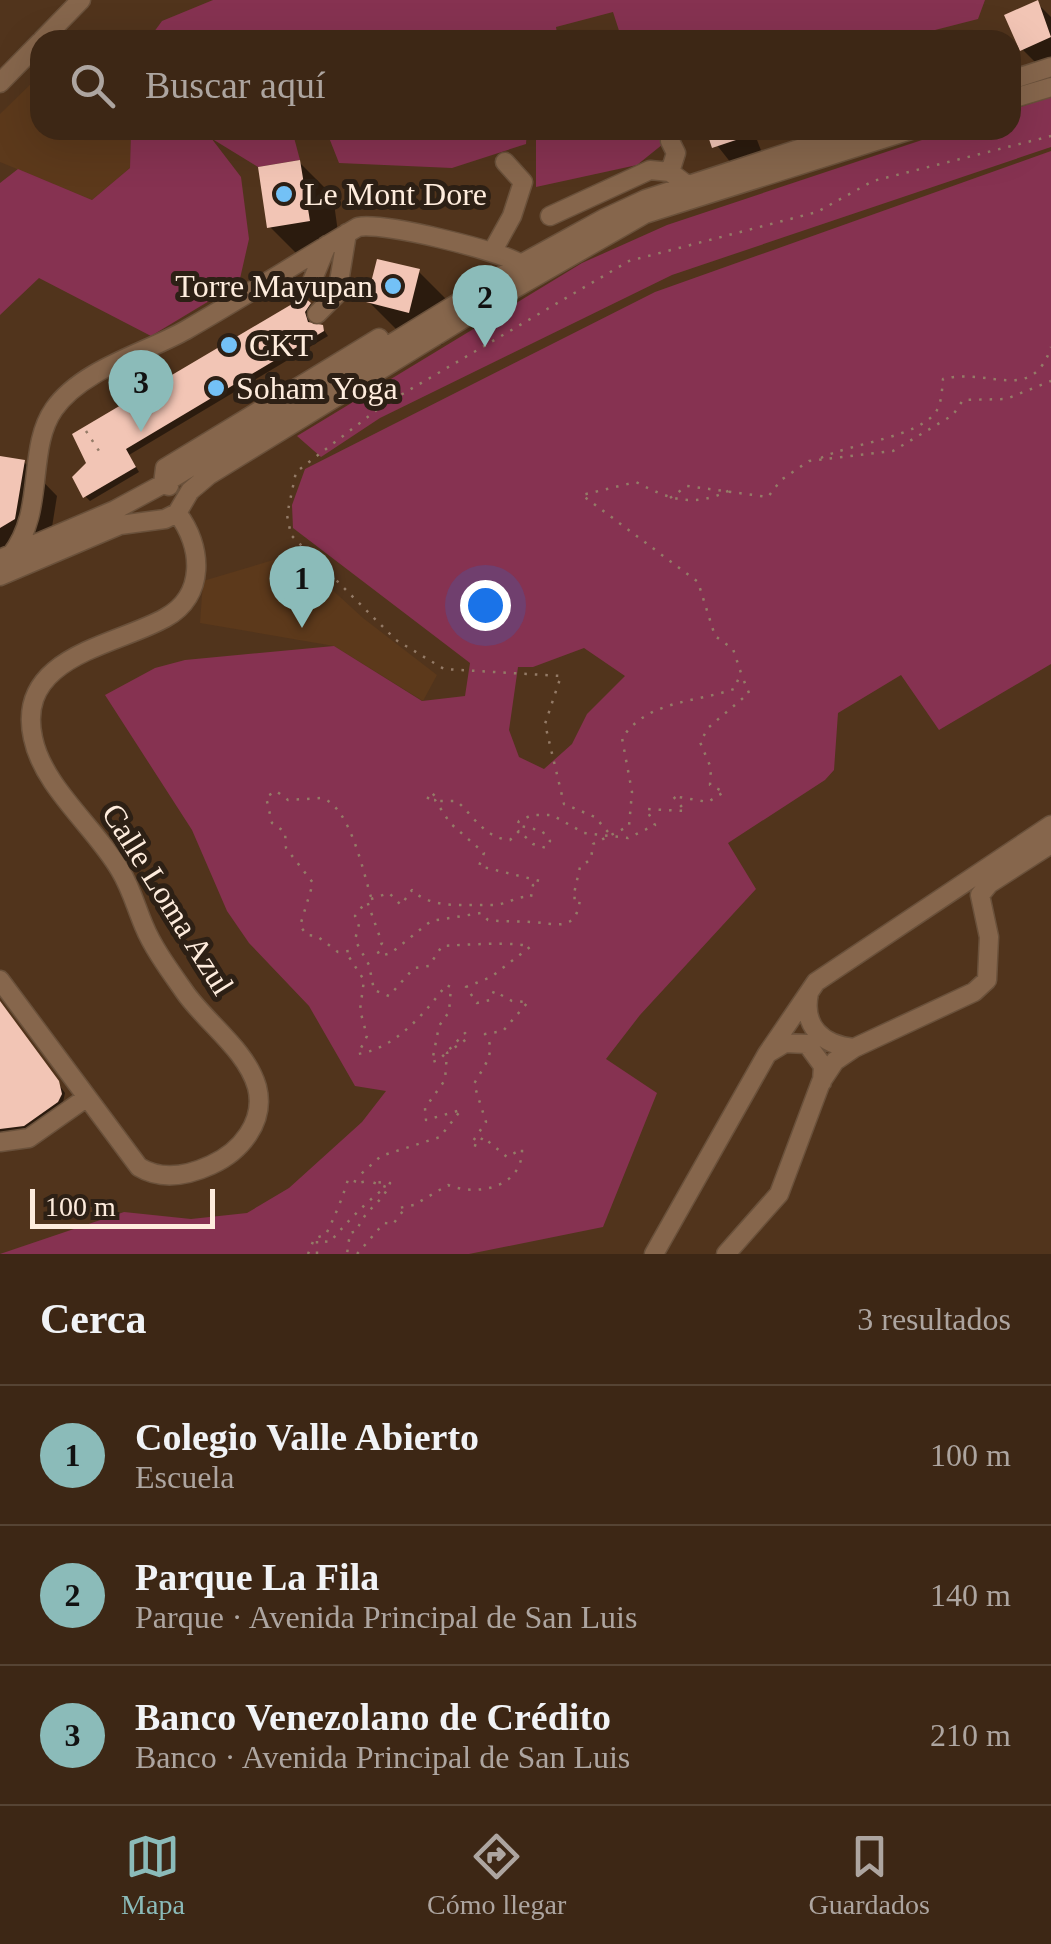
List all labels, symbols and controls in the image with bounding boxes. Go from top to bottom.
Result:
search box [30,30,1021,140]
icon: search [65,58,120,113]
text: Buscar aquí [145,64,325,106]
place label: Le Mont Dore [304,176,487,212]
marker: Le Mont Dore [273,183,295,205]
pin: 2 [452,264,518,347]
place label: Torre Mayupan [175,268,373,304]
marker: Torre Mayupan [382,275,404,297]
place label: CKT [249,327,313,363]
marker: CKT [218,334,240,356]
pin: 3 [108,350,174,432]
place label: Soham Yoga [236,370,398,406]
marker: Soham Yoga [205,377,227,399]
pin: 1 [270,546,334,628]
your location [460,580,511,631]
street label: Calle Loma Azul [95,797,241,1001]
scale bar [30,1184,215,1228]
text: 100 m [45,1191,116,1222]
text: Cerca [40,1296,147,1342]
text: 3 resultados [857,1301,1011,1337]
text: Colegio Valle Abierto [135,1416,479,1458]
text: 1 [65,1437,81,1473]
text: 100 m [930,1437,1011,1473]
text: Escuela [135,1459,235,1495]
text: Parque La Fila [135,1556,379,1598]
text: 2 [65,1577,81,1613]
text: 140 m [930,1577,1011,1613]
text: Parque · Avenida Principal de San Luis [135,1599,637,1635]
text: Banco Venezolano de Crédito [135,1696,611,1738]
text: 3 [65,1717,81,1753]
text: 210 m [930,1717,1011,1753]
text: Banco · Avenida Principal de San Luis [135,1739,630,1775]
tab: Mapa [121,1829,185,1921]
tab: Cómo llegar [427,1829,566,1921]
tab: Guardados [809,1829,930,1921]

